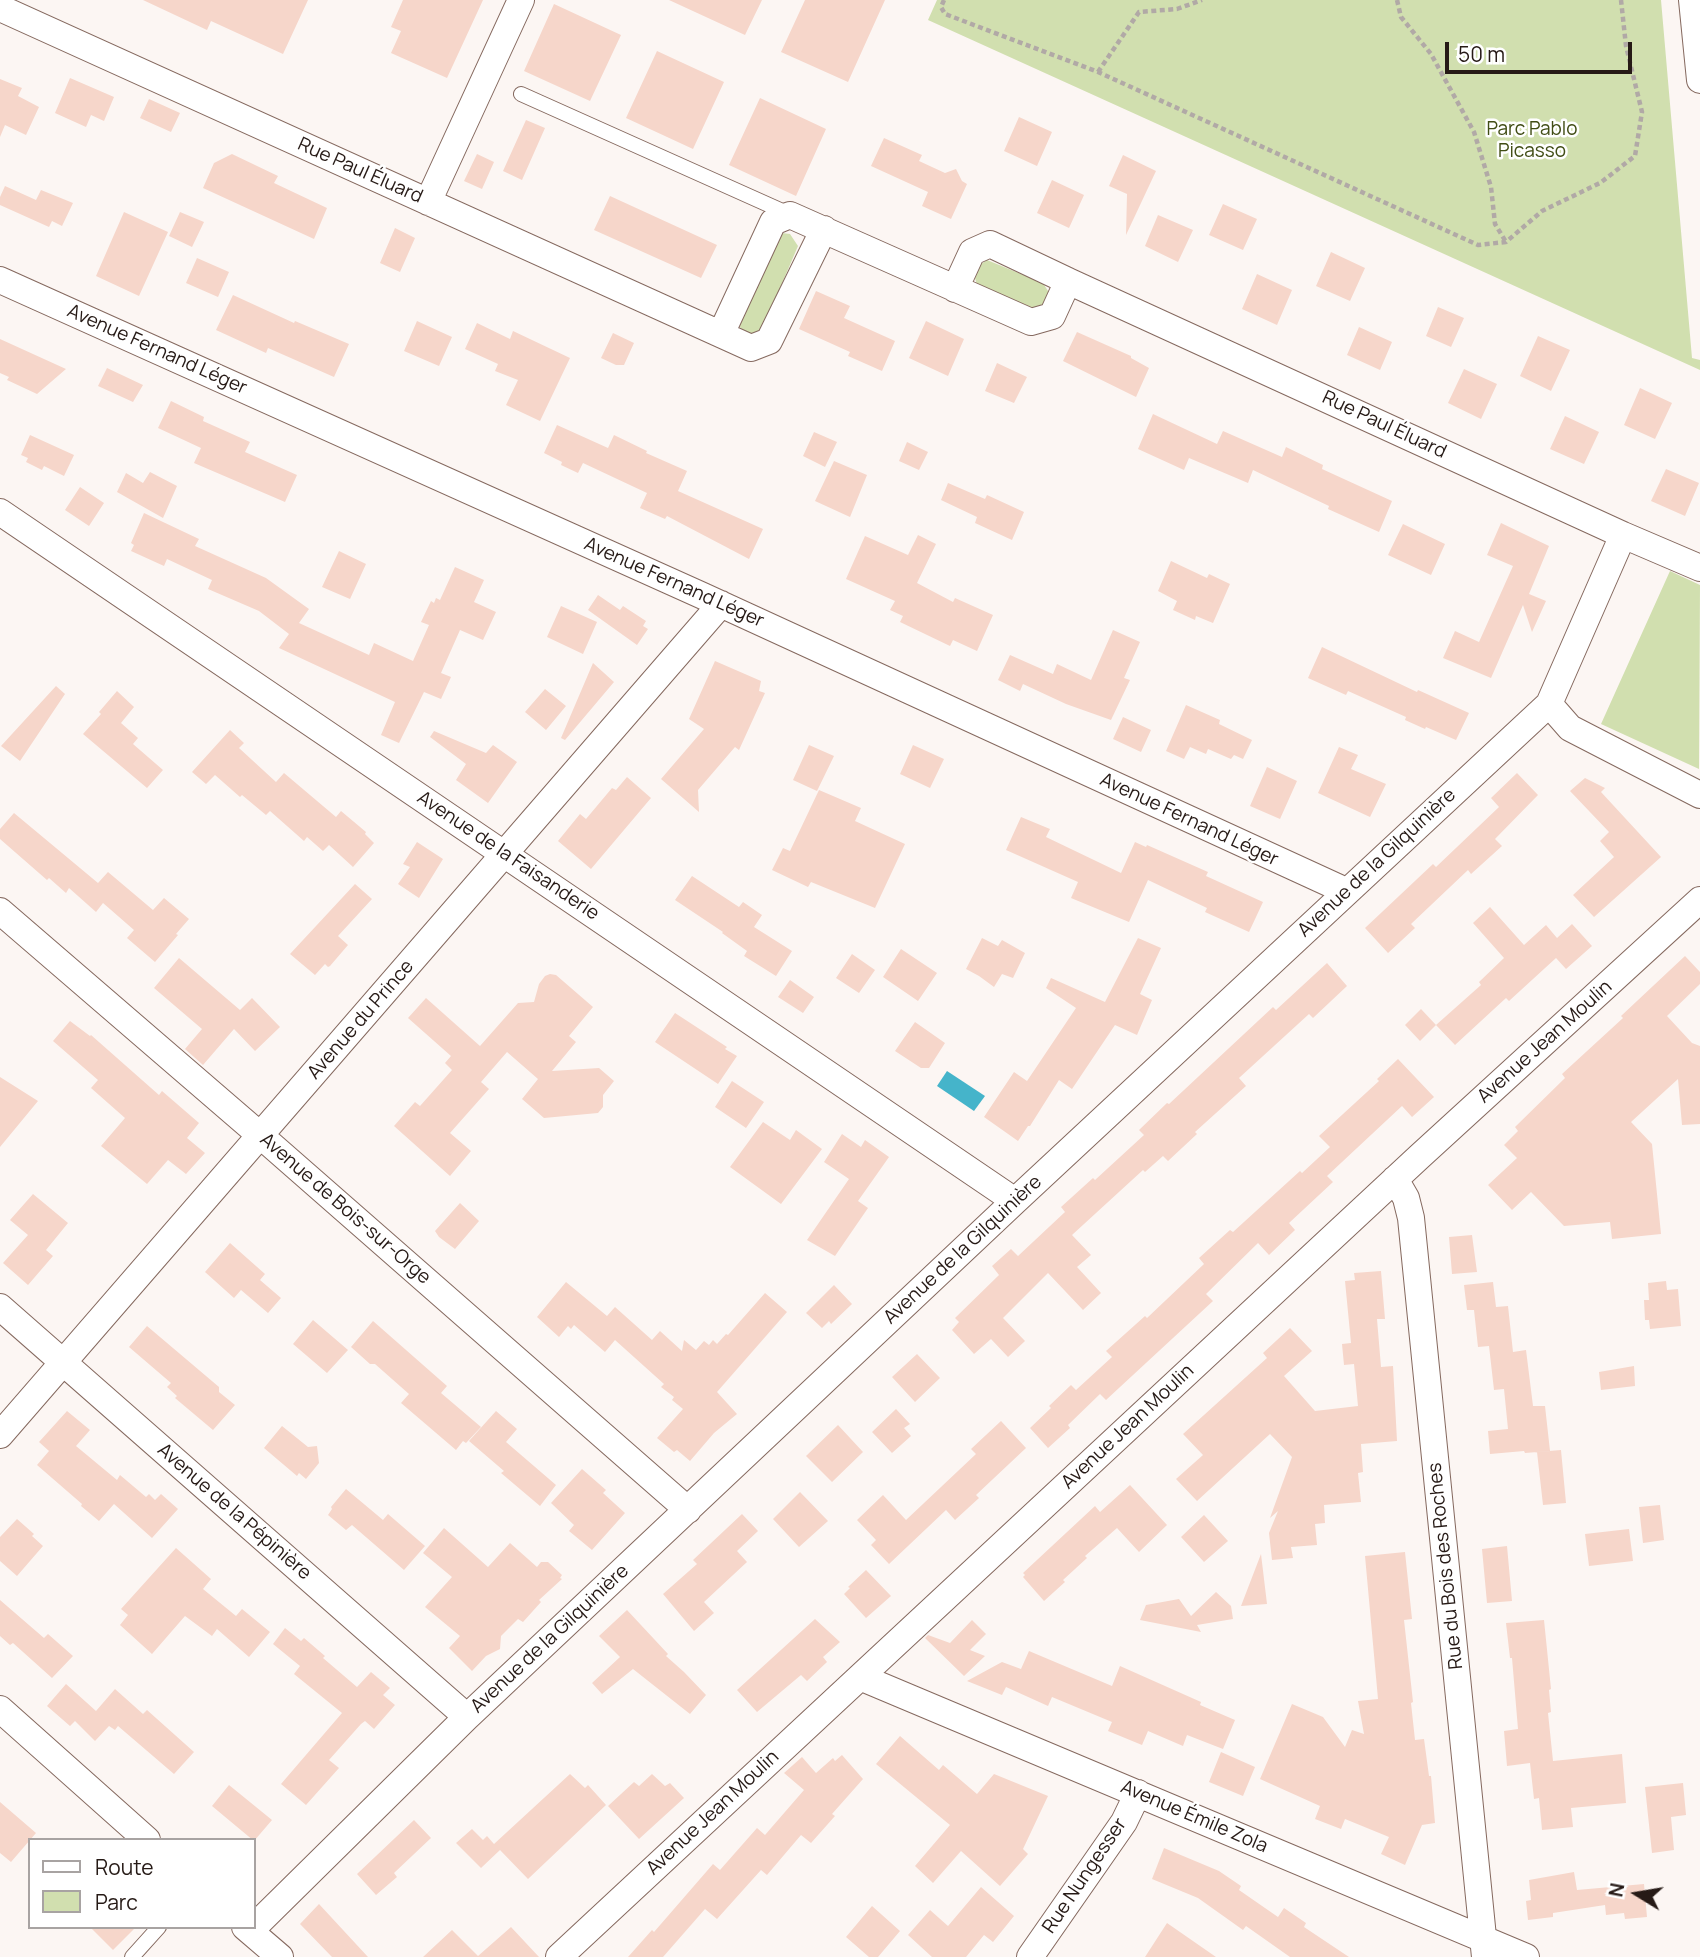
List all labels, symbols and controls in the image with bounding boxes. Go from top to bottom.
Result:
scale bar [1448,28,1635,72]
text: 50 m [1458,40,1505,68]
park label: Parc Pablo Picasso [1486,119,1578,163]
street label: Rue Paul Éluard [294,133,426,209]
street label: Avenue Fernand Léger [64,300,250,400]
street label: Rue Paul Éluard [1318,386,1450,464]
street label: Avenue Fernand Léger [581,533,767,633]
street label: Avenue Fernand Léger [1096,769,1282,871]
street label: Avenue de la Gilquinière [1293,784,1461,942]
street label: Avenue de la Faisanderie [413,787,603,925]
street label: Avenue du Prince [303,956,419,1084]
street label: Avenue Jean Moulin [1473,976,1617,1108]
street label: Avenue de Bois-sur-Orge [255,1129,435,1289]
street label: Avenue de la Gilquinière [879,1171,1047,1329]
street label: Avenue Jean Moulin [1057,1360,1199,1494]
street label: Avenue de la Pépinière [152,1439,316,1585]
street label: Rue du Bois des Roches [1424,1461,1468,1671]
street label: Avenue de la Gilquinière [466,1560,634,1718]
street label: Avenue Jean Moulin [642,1746,784,1880]
street label: Avenue Émile Zola [1117,1776,1271,1858]
street label: Rue Nungesser [1038,1814,1132,1938]
legend [28,1838,256,1929]
text: Route [95,1853,153,1881]
north arrow [1602,1859,1672,1929]
text: N [1602,1881,1630,1899]
text: Parc [95,1888,138,1916]

